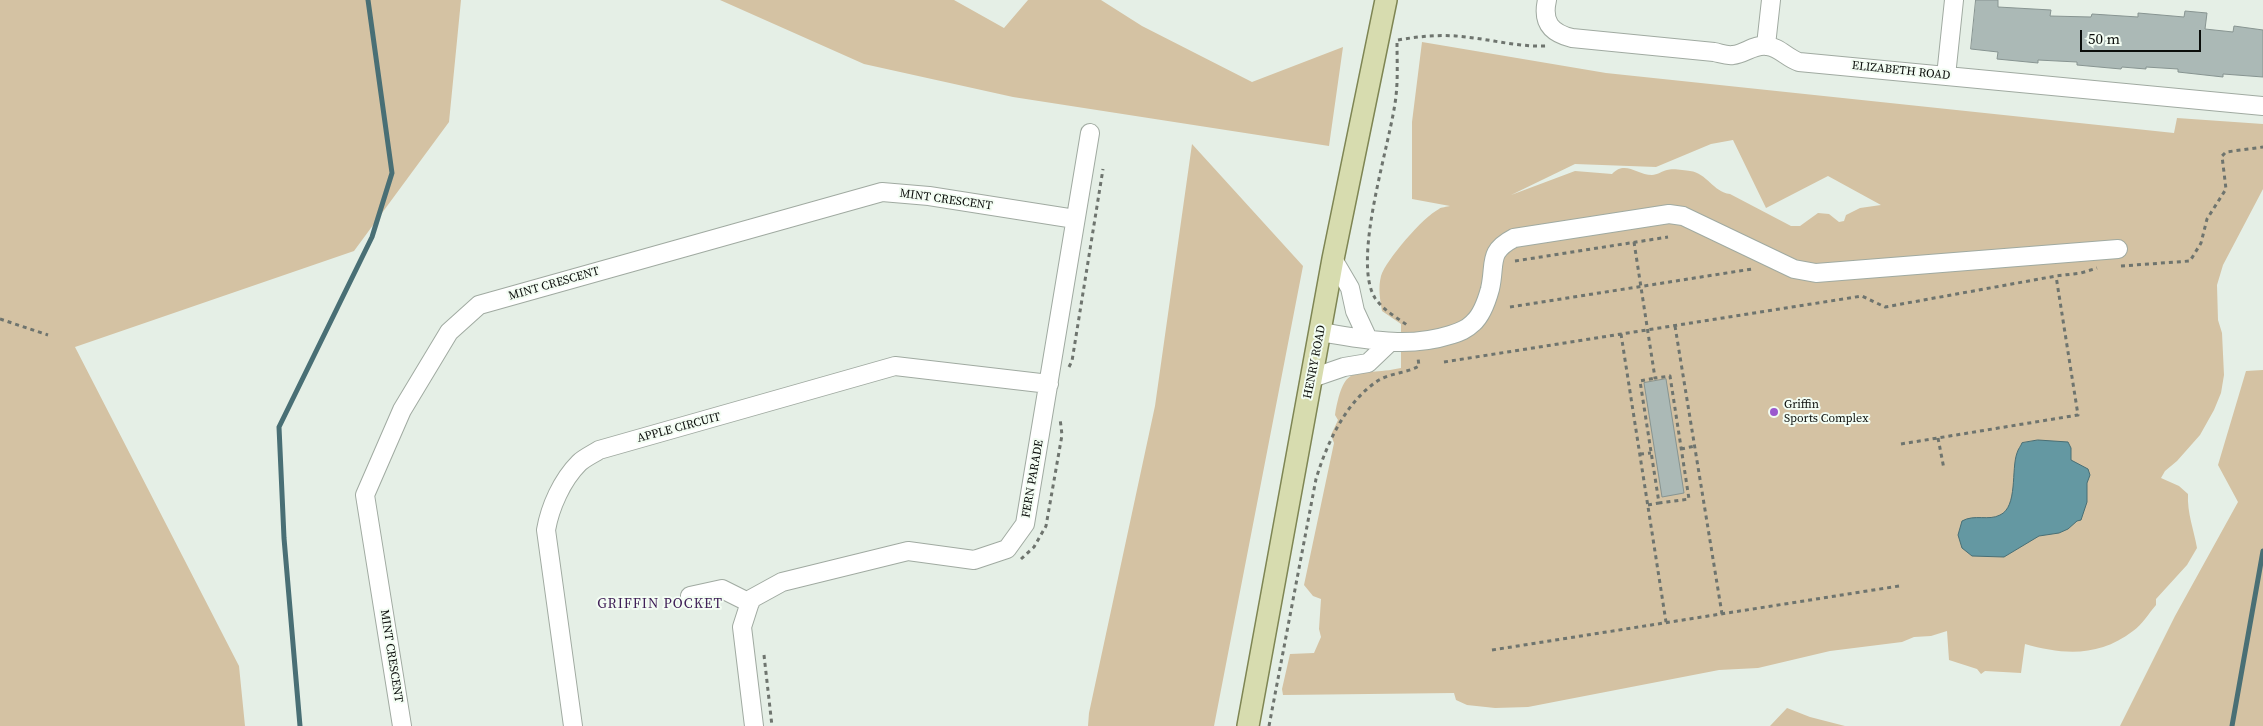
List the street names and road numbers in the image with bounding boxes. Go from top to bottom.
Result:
street label: ELIZABETH ROAD [1851,59,1951,83]
street label: MINT CRESCENT [899,186,993,214]
street label: MINT CRESCENT [507,264,601,304]
street label: HENRY ROAD [1301,324,1329,400]
street label: APPLE CIRCUIT [636,410,722,446]
street label: FERN PARADE [1019,439,1047,519]
street label: MINT CRESCENT [377,609,405,703]

